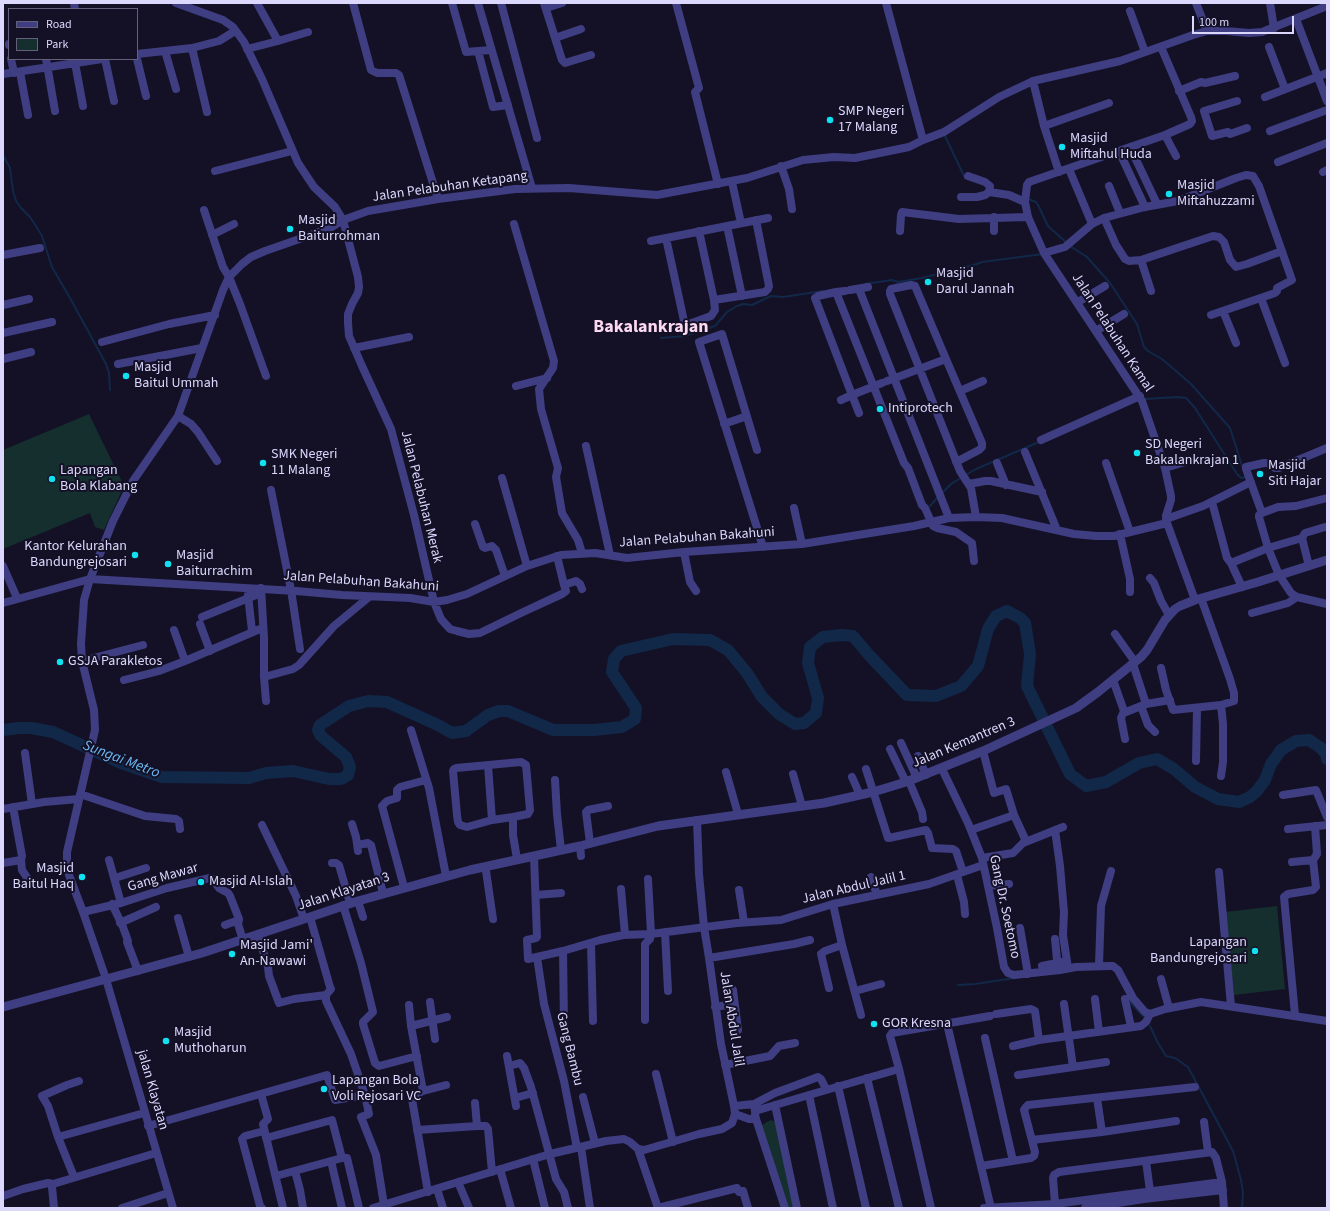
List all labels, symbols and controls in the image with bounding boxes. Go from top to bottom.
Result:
legend [8,8,138,60]
scale bar [1194,8,1296,34]
text: 100 m [1199,14,1229,31]
text: Road [46,16,72,33]
text: Park [46,36,68,53]
place label: SMP Negeri 17 Malang [838,104,904,136]
marker: SMP Negeri 17 Malang [825,115,835,125]
place label: Masjid Miftahul Huda [1070,131,1152,164]
marker: Masjid Miftahul Huda [1057,142,1067,152]
street label: Jalan Pelabuhan Ketapang [372,168,528,206]
place label: Masjid Miftahuzzami [1177,178,1255,210]
marker: Masjid Miftahuzzami [1164,189,1174,199]
place label: Masjid Baiturrohman [298,213,380,246]
marker: Masjid Baiturrohman [285,224,295,234]
place label: Masjid Darul Jannah [936,266,1014,298]
street label: Jalan Pelabuhan Kamal [1067,271,1157,395]
marker: Masjid Darul Jannah [923,277,933,287]
district label: Bakalankrajan [593,317,709,339]
place label: Masjid Baitul Ummah [134,360,218,392]
marker: Masjid Baitul Ummah [121,371,131,381]
place label: Intiprotech [888,401,953,417]
marker: Intiprotech [875,404,885,414]
street label: Jalan Pelabuhan Merak [396,429,446,565]
place label: SD Negeri Bakalankrajan 1 [1145,437,1239,470]
place label: SMK Negeri 11 Malang [271,447,338,480]
marker: SD Negeri Bakalankrajan 1 [1132,448,1142,458]
marker: SMK Negeri 11 Malang [258,458,268,468]
place label: Masjid Siti Hajar [1268,458,1321,490]
place label: Lapangan Bola Klabang [60,463,137,496]
marker: Masjid Siti Hajar [1255,469,1265,479]
marker: Lapangan Bola Klabang [47,474,57,484]
street label: Jalan Pelabuhan Bakahuni [619,524,775,552]
place label: Kantor Kelurahan Bandungrejosari [24,539,127,572]
place label: Masjid Baiturrachim [176,548,253,580]
marker: Kantor Kelurahan Bandungrejosari [130,550,140,560]
marker: Masjid Baiturrachim [163,559,173,569]
street label: Jalan Pelabuhan Bakahuni [283,568,439,596]
place label: GSJA Parakletos [68,654,162,670]
marker: GSJA Parakletos [55,657,65,667]
street label: Jalan Kemantren 3 [910,714,1018,772]
water label: Sungai Metro [80,737,162,783]
street label: Gang Dr. Soetomo [985,854,1023,960]
street label: Gang Mawar [126,860,200,896]
place label: Masjid Baitul Haq [13,861,74,894]
street label: Jalan Abdul Jalil 1 [800,868,908,908]
street label: Jalan Klayatan 3 [296,869,392,915]
marker: Masjid Baitul Haq [77,872,87,882]
place label: Masjid Al-Islah [209,874,293,890]
marker: Masjid Al-Islah [196,877,206,887]
place label: Lapangan Bandungrejosari [1150,935,1247,968]
place label: Masjid Jami' An-Nawawi [240,938,313,970]
marker: Lapangan Bandungrejosari [1250,946,1260,956]
marker: Masjid Jami' An-Nawawi [227,949,237,959]
street label: Jalan Abdul Jalil [715,970,747,1068]
street label: Gang Bambu [552,1010,586,1088]
place label: GOR Kresna [882,1016,951,1032]
marker: GOR Kresna [869,1019,879,1029]
place label: Masjid Muthoharun [174,1025,247,1058]
marker: Masjid Muthoharun [161,1036,171,1046]
street label: jalan Klayatan [133,1048,171,1132]
place label: Lapangan Bola Voli Rejosari VC [332,1073,421,1106]
marker: Lapangan Bola Voli Rejosari VC [319,1084,329,1094]

